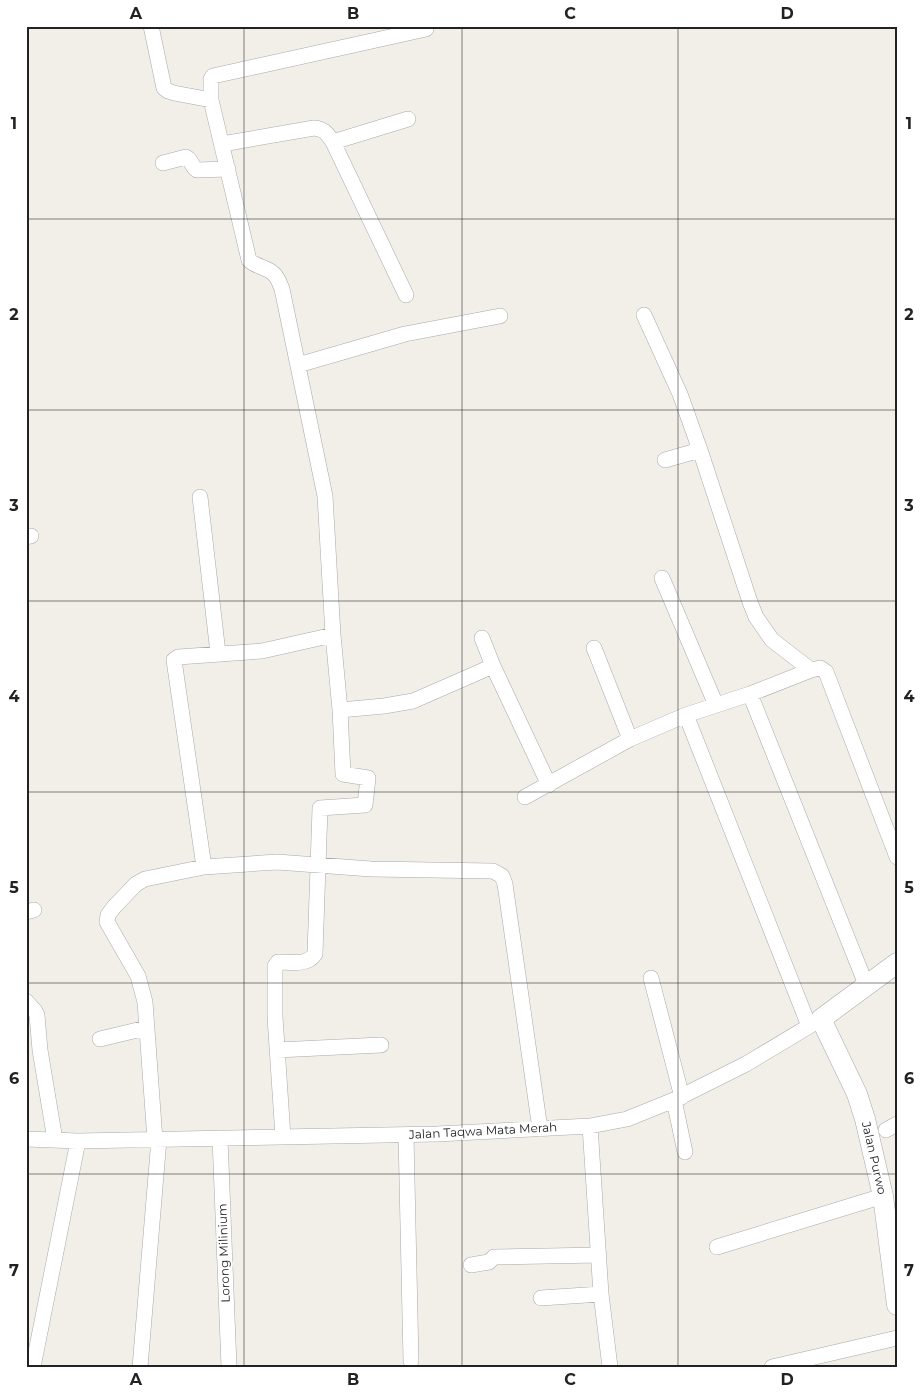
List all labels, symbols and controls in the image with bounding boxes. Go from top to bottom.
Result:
text: A [129,4,143,23]
text: B [347,4,359,23]
text: C [564,4,576,23]
text: D [780,4,794,23]
text: 1 [11,114,17,133]
text: 1 [906,114,912,133]
text: 2 [9,305,19,324]
text: 2 [904,305,914,324]
text: 3 [8,496,19,515]
text: 3 [903,496,914,515]
text: 4 [8,687,20,706]
text: 4 [903,687,915,706]
text: 5 [9,878,19,897]
text: 5 [904,878,914,897]
text: 6 [9,1069,19,1088]
text: 6 [904,1069,914,1088]
street label: Jalan Taqwa Mata Merah [407,1119,558,1142]
street label: Jalan Purwo [859,1119,890,1196]
street label: Lorong Milinium [214,1203,233,1303]
text: 7 [9,1261,19,1280]
text: 7 [904,1261,914,1280]
text: A [129,1370,143,1389]
text: B [347,1370,359,1389]
text: C [564,1370,576,1389]
text: D [780,1370,794,1389]

